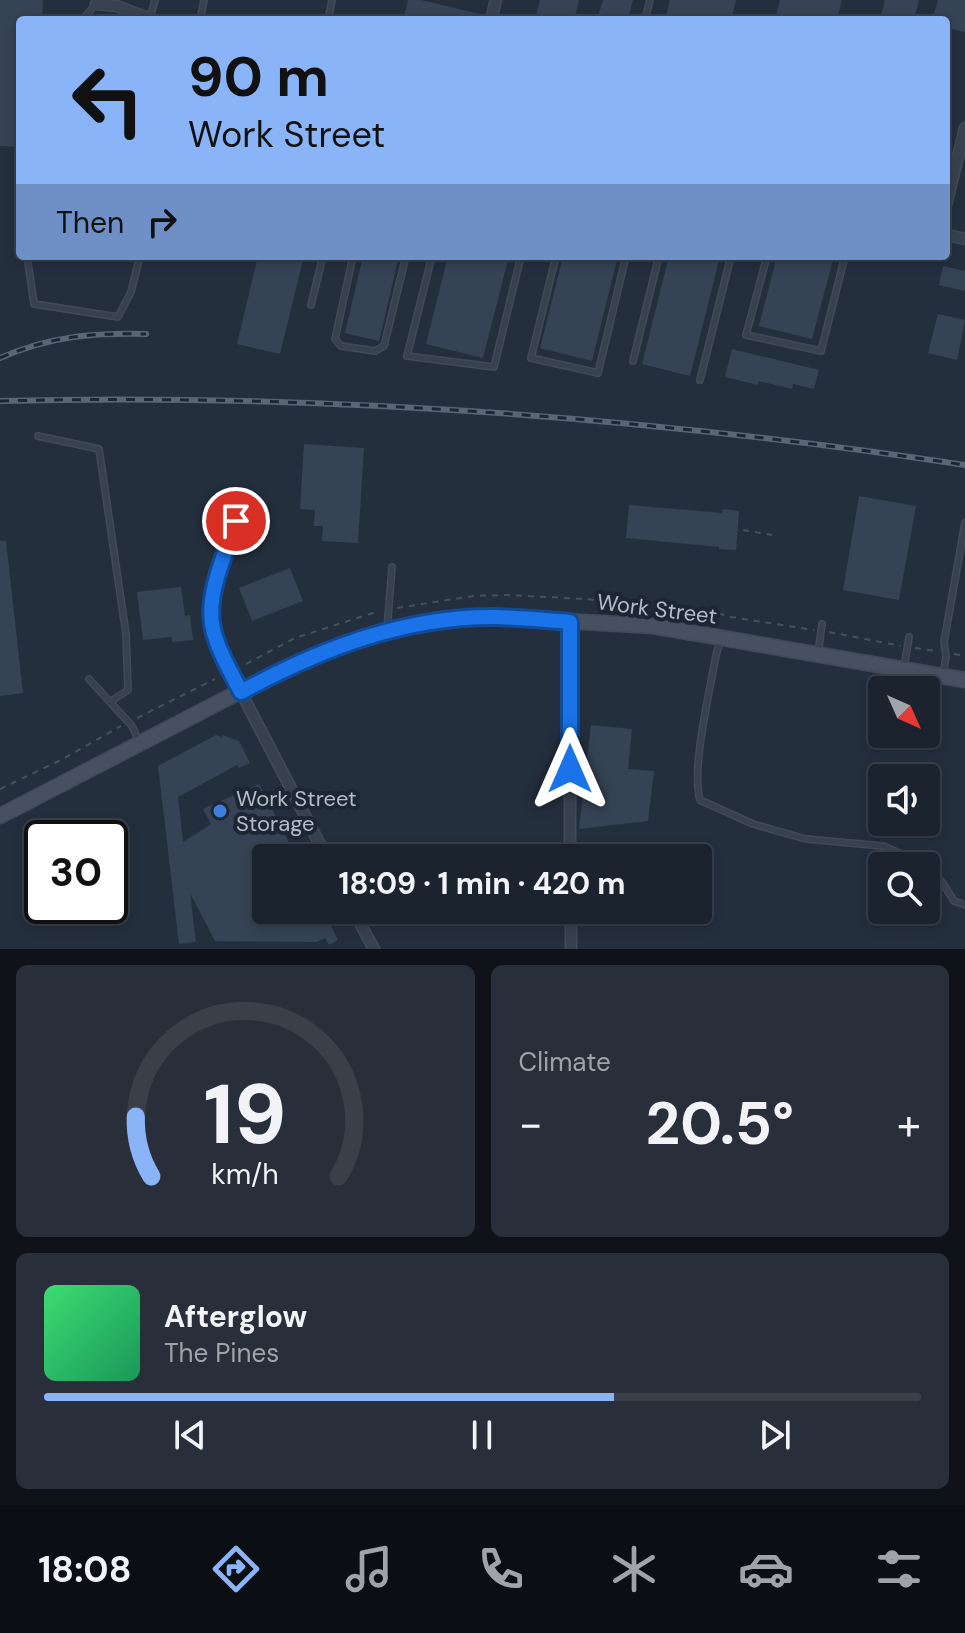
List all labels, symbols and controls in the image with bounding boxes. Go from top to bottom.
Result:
text: 90 m [188,40,329,113]
icon: left [56,48,160,152]
text: Work Street [188,111,385,158]
icon: right [140,200,184,244]
text: Then [56,203,124,242]
pin [202,487,270,555]
icon: arrive [214,499,258,543]
street label: Work Street [595,587,719,631]
north arrow [868,676,940,748]
map controls [868,676,940,924]
position arrow [528,727,612,811]
button: sound [868,764,940,836]
place label: Work Street Storage [236,784,357,838]
marker: Work Street Storage [211,802,229,820]
speed limit sign: 30 [24,820,128,924]
button: search [868,852,940,924]
text: 18:09 · 1 min · 420 m [338,864,626,903]
text: Climate [519,1045,611,1079]
text: 19 [204,1060,287,1169]
text: 20.5° [646,1084,794,1163]
text: − [519,1095,543,1153]
text: + [897,1095,921,1153]
text: km/h [211,1156,279,1193]
text: Afterglow [164,1297,307,1336]
text: The Pines [164,1336,279,1370]
icon: previous [168,1413,212,1457]
icon: pause [460,1413,504,1457]
icon: next [753,1413,797,1457]
icon: directions [208,1541,264,1597]
icon: music [341,1541,397,1597]
icon: phone [473,1541,529,1597]
icon: climate [606,1541,662,1597]
icon: car [738,1541,794,1597]
icon: filters [871,1541,927,1597]
text: 18:08 [38,1546,131,1593]

